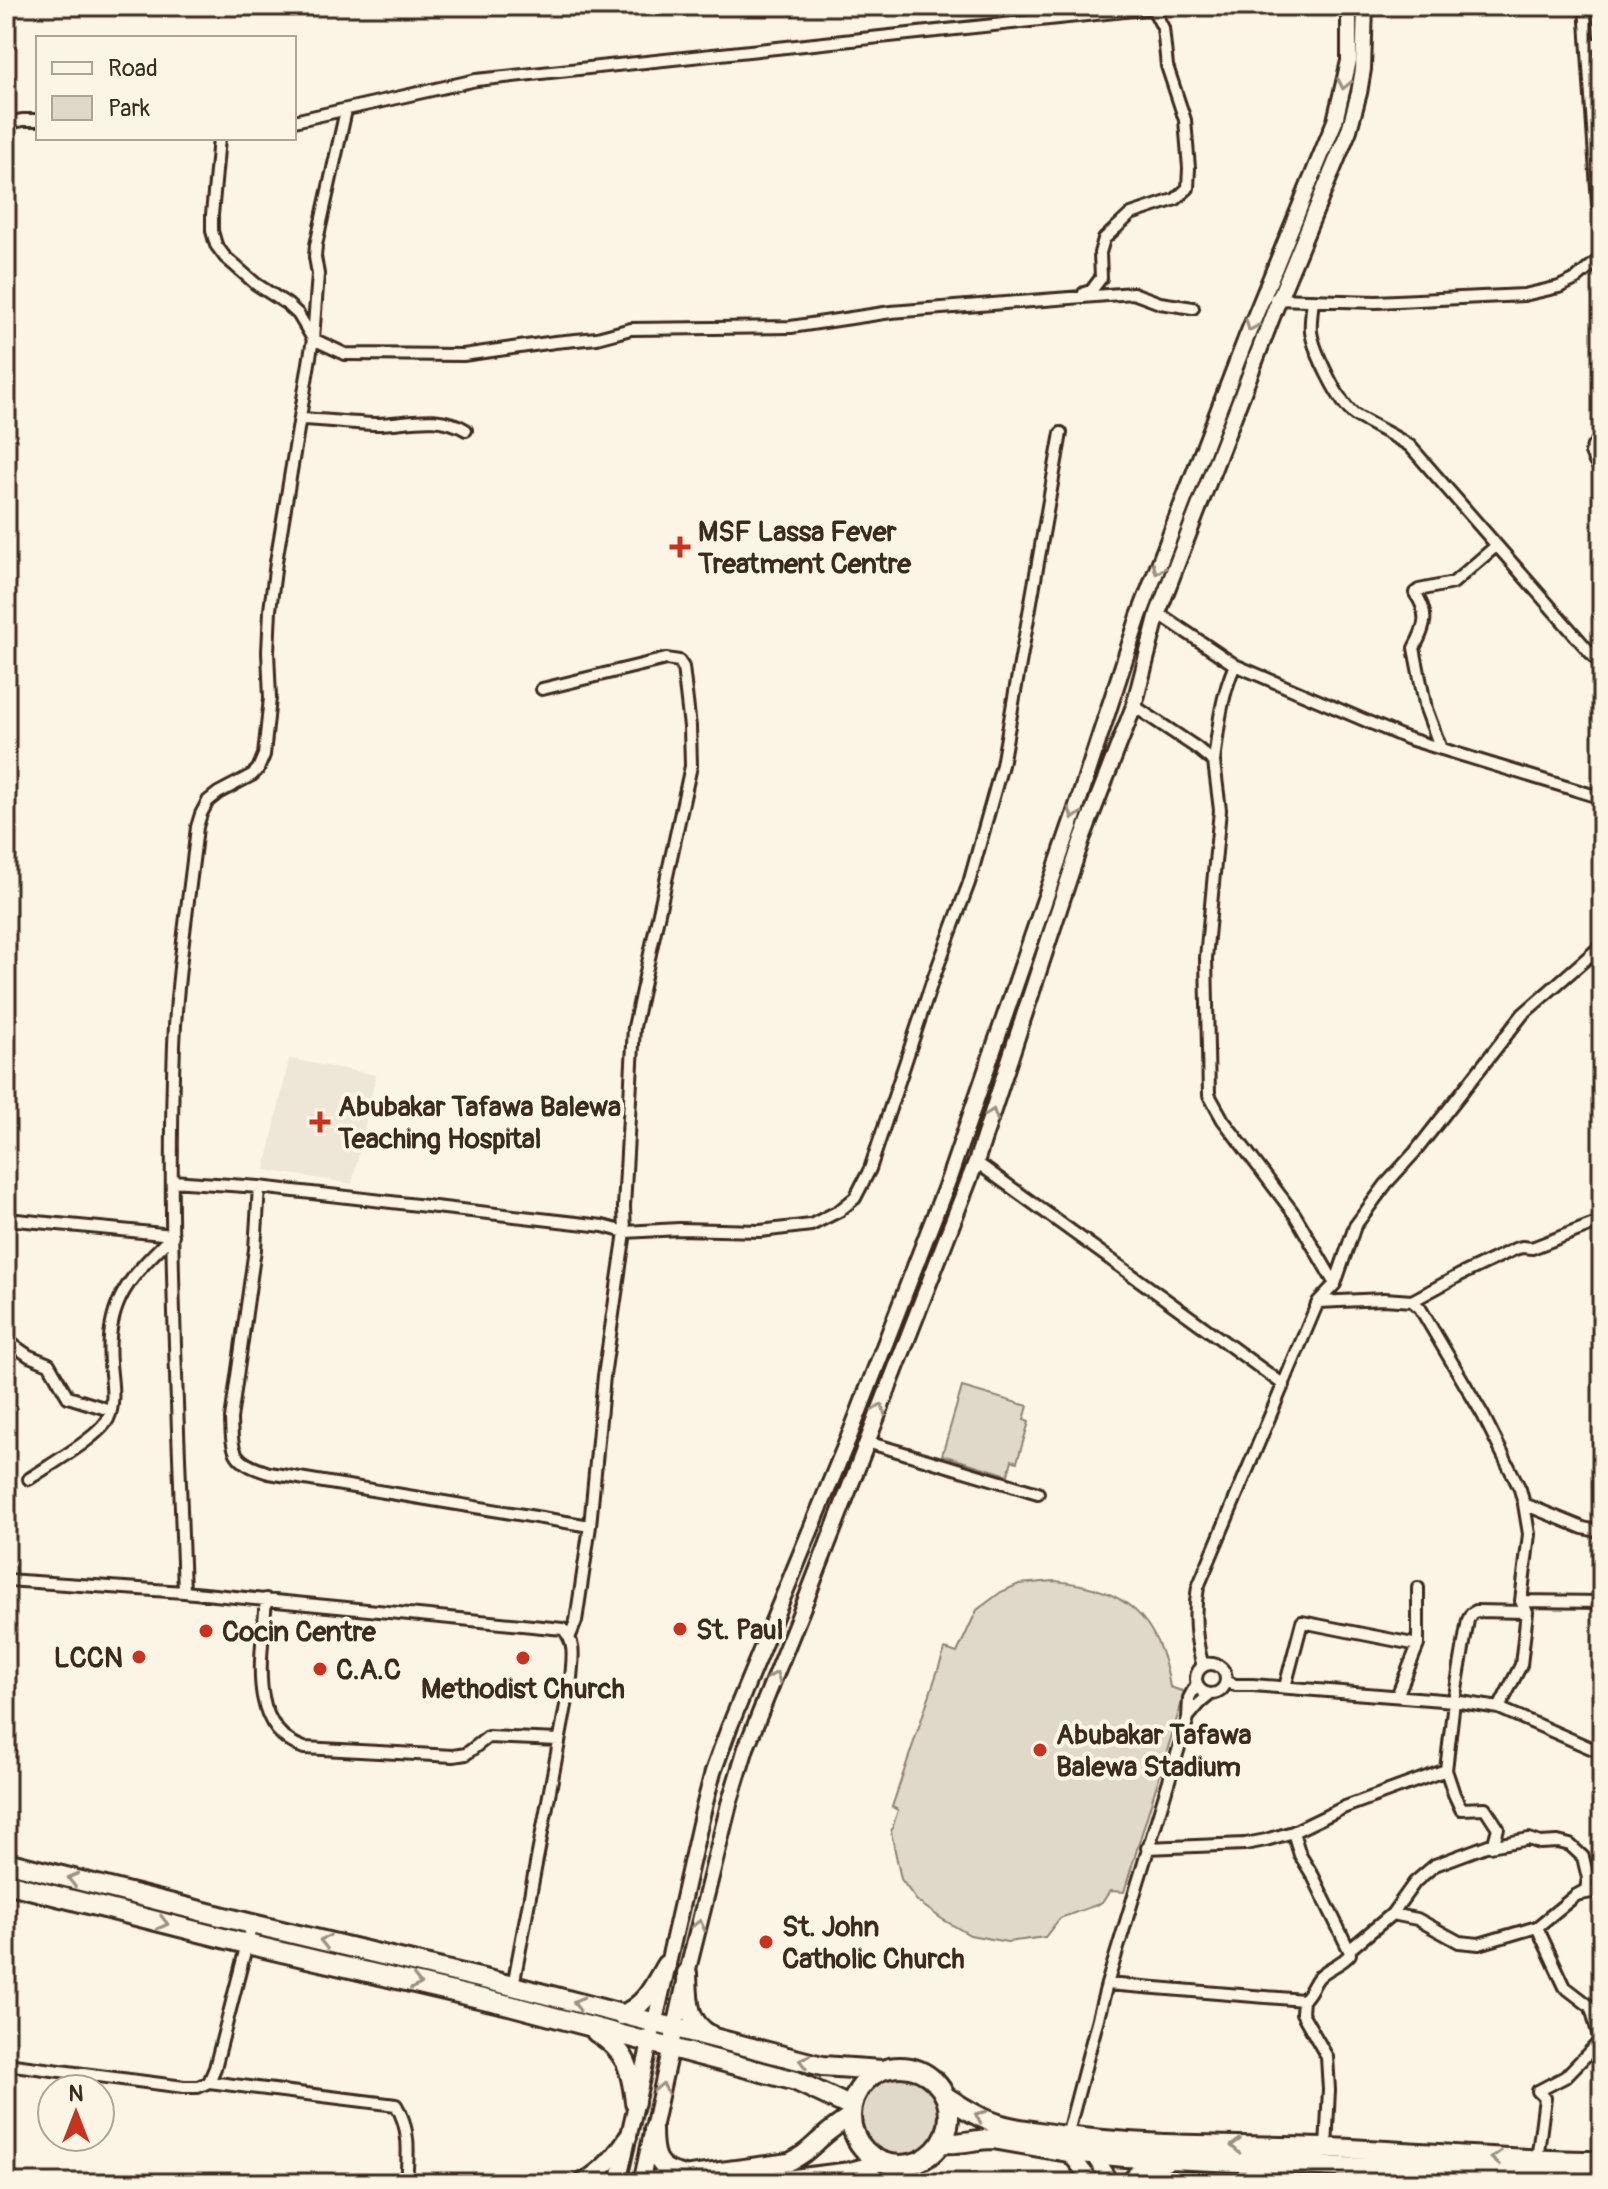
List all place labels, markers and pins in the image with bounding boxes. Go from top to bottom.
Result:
place label: MSF Lassa Fever Treatment Centre [697,515,912,582]
marker: MSF Lassa Fever Treatment Centre [669,536,691,558]
place label: Abubakar Tafawa Balewa Teaching Hospital [337,1090,621,1157]
marker: Abubakar Tafawa Balewa Teaching Hospital [309,1111,331,1133]
place label: St. Paul [696,1613,783,1648]
place label: Cocin Centre [222,1615,377,1650]
marker: St. Paul [671,1620,689,1638]
marker: Cocin Centre [197,1622,215,1640]
place label: LCCN [54,1641,123,1676]
marker: LCCN [130,1648,148,1666]
marker: Methodist Church [514,1649,532,1667]
place label: C.A.C [336,1653,401,1688]
marker: C.A.C [311,1660,329,1678]
place label: Methodist Church [421,1672,625,1707]
place label: Abubakar Tafawa Balewa Stadium [1056,1718,1252,1785]
marker: Abubakar Tafawa Balewa Stadium [1031,1741,1049,1759]
place label: St. John Catholic Church [782,1910,965,1977]
marker: St. John Catholic Church [757,1933,775,1951]

